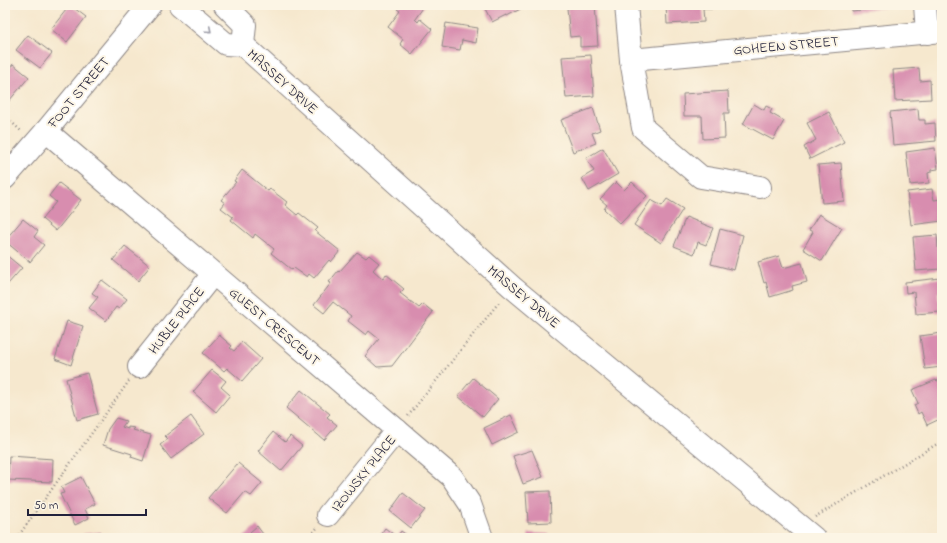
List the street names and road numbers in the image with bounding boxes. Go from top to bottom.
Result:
street label: GOHEEN STREET [733,31,840,62]
street label: MASSEY DRIVE [242,45,322,120]
street label: FOOT STREET [42,53,115,134]
street label: MASSEY DRIVE [482,260,564,334]
street label: HUBLE PLACE [144,283,210,359]
street label: GUEST CRESCENT [224,283,324,372]
street label: IZOWSKY PLACE [327,431,402,517]

